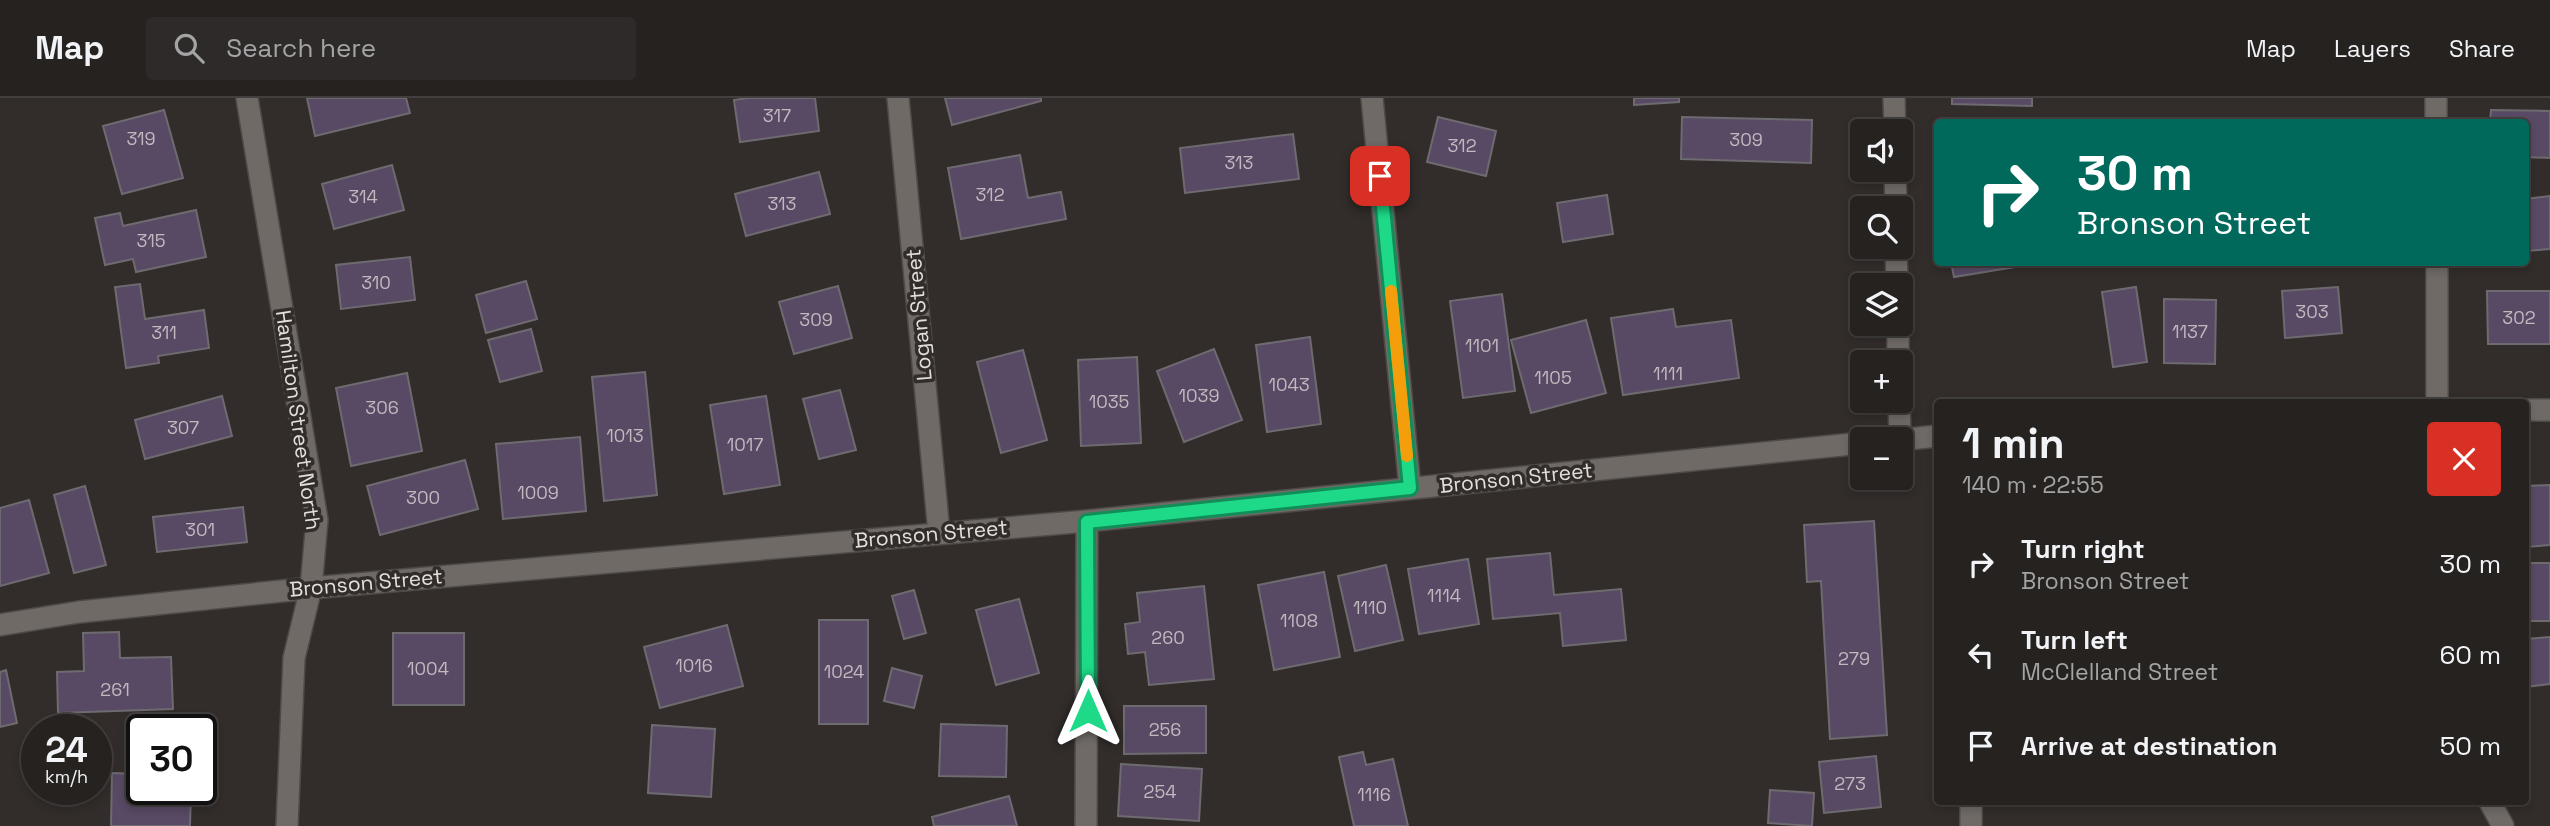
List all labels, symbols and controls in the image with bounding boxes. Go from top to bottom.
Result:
search box [146,17,636,80]
text: Map [35,27,104,69]
icon: search [170,29,208,67]
text: Search here [226,31,376,65]
text: Map [2246,33,2296,64]
text: Layers [2334,33,2411,64]
text: Share [2449,33,2515,64]
house number: 317 [763,104,791,127]
map controls [1850,119,1913,490]
button: sound [1850,119,1913,182]
house number: 319 [126,127,156,150]
house number: 309 [1729,128,1763,151]
house number: 312 [1448,134,1477,157]
text: 30 m [2077,142,2193,204]
pin [1350,146,1410,206]
icon: right [1962,147,2053,238]
house number: 313 [1224,151,1254,174]
icon: arrive [1361,157,1399,195]
house number: 312 [976,183,1005,206]
house number: 314 [348,185,378,208]
house number: 313 [767,192,797,215]
button: search [1850,196,1913,259]
text: Bronson Street [2077,203,2311,243]
house number: 315 [137,229,165,252]
street label: Logan Street [899,248,938,382]
house number: 310 [361,271,391,294]
button: layers [1850,273,1913,336]
house number: 303 [2295,300,2329,323]
house number: 302 [2502,306,2536,329]
street label: Hamilton Street North [270,308,327,532]
house number: 309 [799,308,833,331]
house number: 1137 [2172,320,2208,343]
house number: 311 [151,321,177,344]
house number: 1101 [1465,334,1499,357]
button: + [1850,350,1913,413]
house number: 1111 [1653,362,1683,385]
house number: 1105 [1534,366,1572,389]
house number: 1043 [1268,373,1310,396]
house number: 1039 [1179,384,1219,407]
house number: 1035 [1089,390,1129,413]
house number: 306 [365,396,399,419]
house number: 307 [167,416,199,439]
text: 1 min [1962,417,2065,470]
button: close [2427,422,2501,496]
house number: 1013 [606,424,644,447]
button: − [1850,427,1913,490]
house number: 1017 [727,433,763,456]
street label: Bronson Street [1438,456,1594,499]
text: 140 m · 22:55 [1962,470,2104,500]
house number: 1009 [517,481,559,504]
house number: 300 [406,486,440,509]
street label: Bronson Street [853,513,1009,554]
house number: 301 [185,518,215,541]
text: Turn right [2021,532,2145,566]
icon: right [1962,545,2000,583]
text: 30 m [2440,547,2501,581]
street label: Bronson Street [288,562,444,603]
text: Bronson Street [2021,566,2189,596]
house number: 1114 [1427,584,1461,607]
house number: 1110 [1353,596,1387,619]
house number: 1108 [1280,609,1318,632]
text: Turn left [2021,623,2128,657]
house number: 260 [1151,626,1185,649]
icon: left [1962,636,2000,674]
text: 60 m [2439,638,2501,672]
house number: 279 [1838,647,1870,670]
house number: 1016 [675,654,713,677]
house number: 1004 [407,657,449,680]
text: McClelland Street [2021,657,2218,687]
house number: 1024 [824,660,864,683]
position arrow [1051,674,1125,748]
house number: 261 [100,678,130,701]
speed limit sign: 30 [126,714,217,805]
house number: 256 [1149,718,1181,741]
icon: arrive [1962,727,2000,765]
text: 24 [45,728,88,772]
text: Arrive at destination [2021,729,2278,763]
text: 50 m [2440,729,2501,763]
text: km/h [45,765,88,788]
house number: 273 [1834,772,1866,795]
house number: 254 [1144,780,1176,803]
house number: 1116 [1357,783,1391,806]

